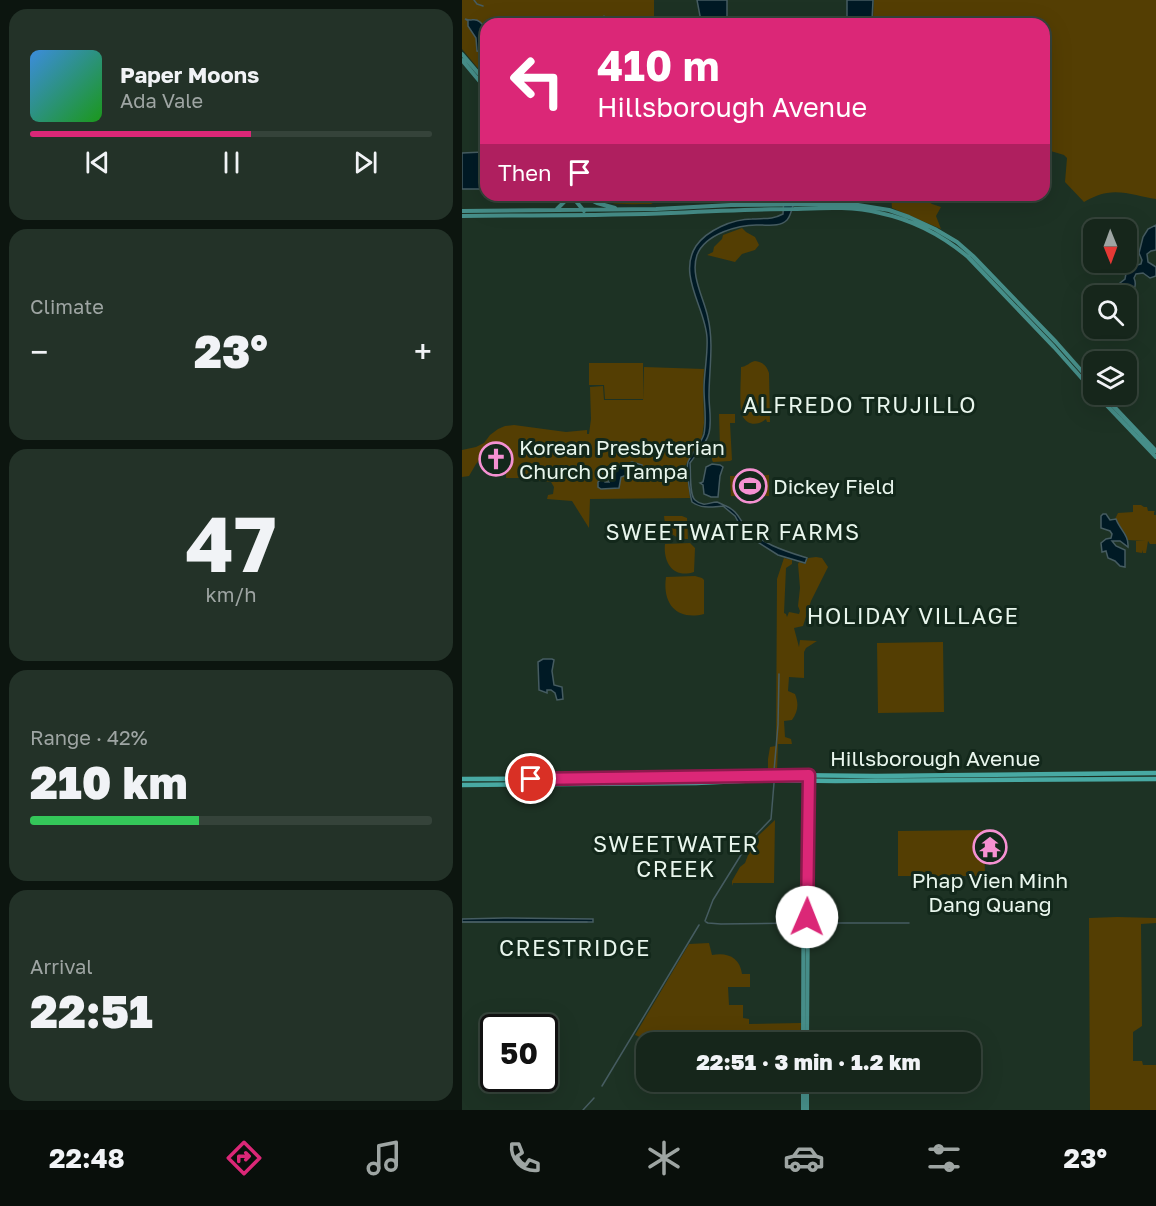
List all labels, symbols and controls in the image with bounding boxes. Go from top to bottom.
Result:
text: 410 m [597,40,719,90]
icon: left [498,42,576,120]
text: Paper Moons [120,61,259,88]
text: Ada Vale [120,88,203,112]
text: Hillsborough Avenue [597,91,867,123]
icon: previous [81,146,114,179]
icon: pause [215,146,248,179]
icon: next [349,146,382,179]
icon: arrive [563,156,596,189]
text: Then [498,159,551,186]
north arrow [1083,219,1137,273]
map controls [1083,219,1137,405]
button: search [1083,285,1137,339]
text: Climate [30,294,104,318]
text: 23° [194,324,268,378]
text: − [30,332,48,371]
text: + [414,332,432,371]
button: layers [1083,351,1137,405]
district label: ALFREDO TRUJILLO [743,391,977,418]
place label: Korean Presbyterian Church of Tampa [519,434,725,484]
church icon: Korean Presbyterian Church of Tampa [478,441,514,477]
sports icon: Dickey Field [732,468,768,504]
place label: Dickey Field [773,473,895,499]
text: 47 [185,496,277,589]
district label: SWEETWATER FARMS [605,518,861,545]
text: km/h [206,582,256,606]
district label: HOLIDAY VILLAGE [807,602,1019,629]
text: Range · 42% [30,725,148,749]
street label: Hillsborough Avenue [830,745,1040,771]
pin [505,753,556,804]
text: 210 km [30,755,188,809]
icon: arrive [514,762,547,795]
temple icon: Phap Vien Minh Dang Quang [972,829,1008,865]
district label: SWEETWATER CREEK [593,830,759,882]
place label: Phap Vien Minh Dang Quang [912,867,1068,917]
position arrow [775,885,839,949]
district label: CRESTRIDGE [499,934,651,961]
text: Arrival [30,954,93,978]
text: 22:51 [30,984,153,1038]
speed limit sign: 50 [480,1014,558,1092]
text: 22:51 · 3 min · 1.2 km [696,1048,921,1075]
icon: directions [223,1137,265,1179]
icon: music [363,1137,405,1179]
icon: phone [503,1137,545,1179]
icon: climate [643,1137,685,1179]
icon: car [783,1137,825,1179]
icon: filters [923,1137,965,1179]
text: 22:48 [49,1142,125,1174]
text: 23° [1063,1142,1107,1174]

